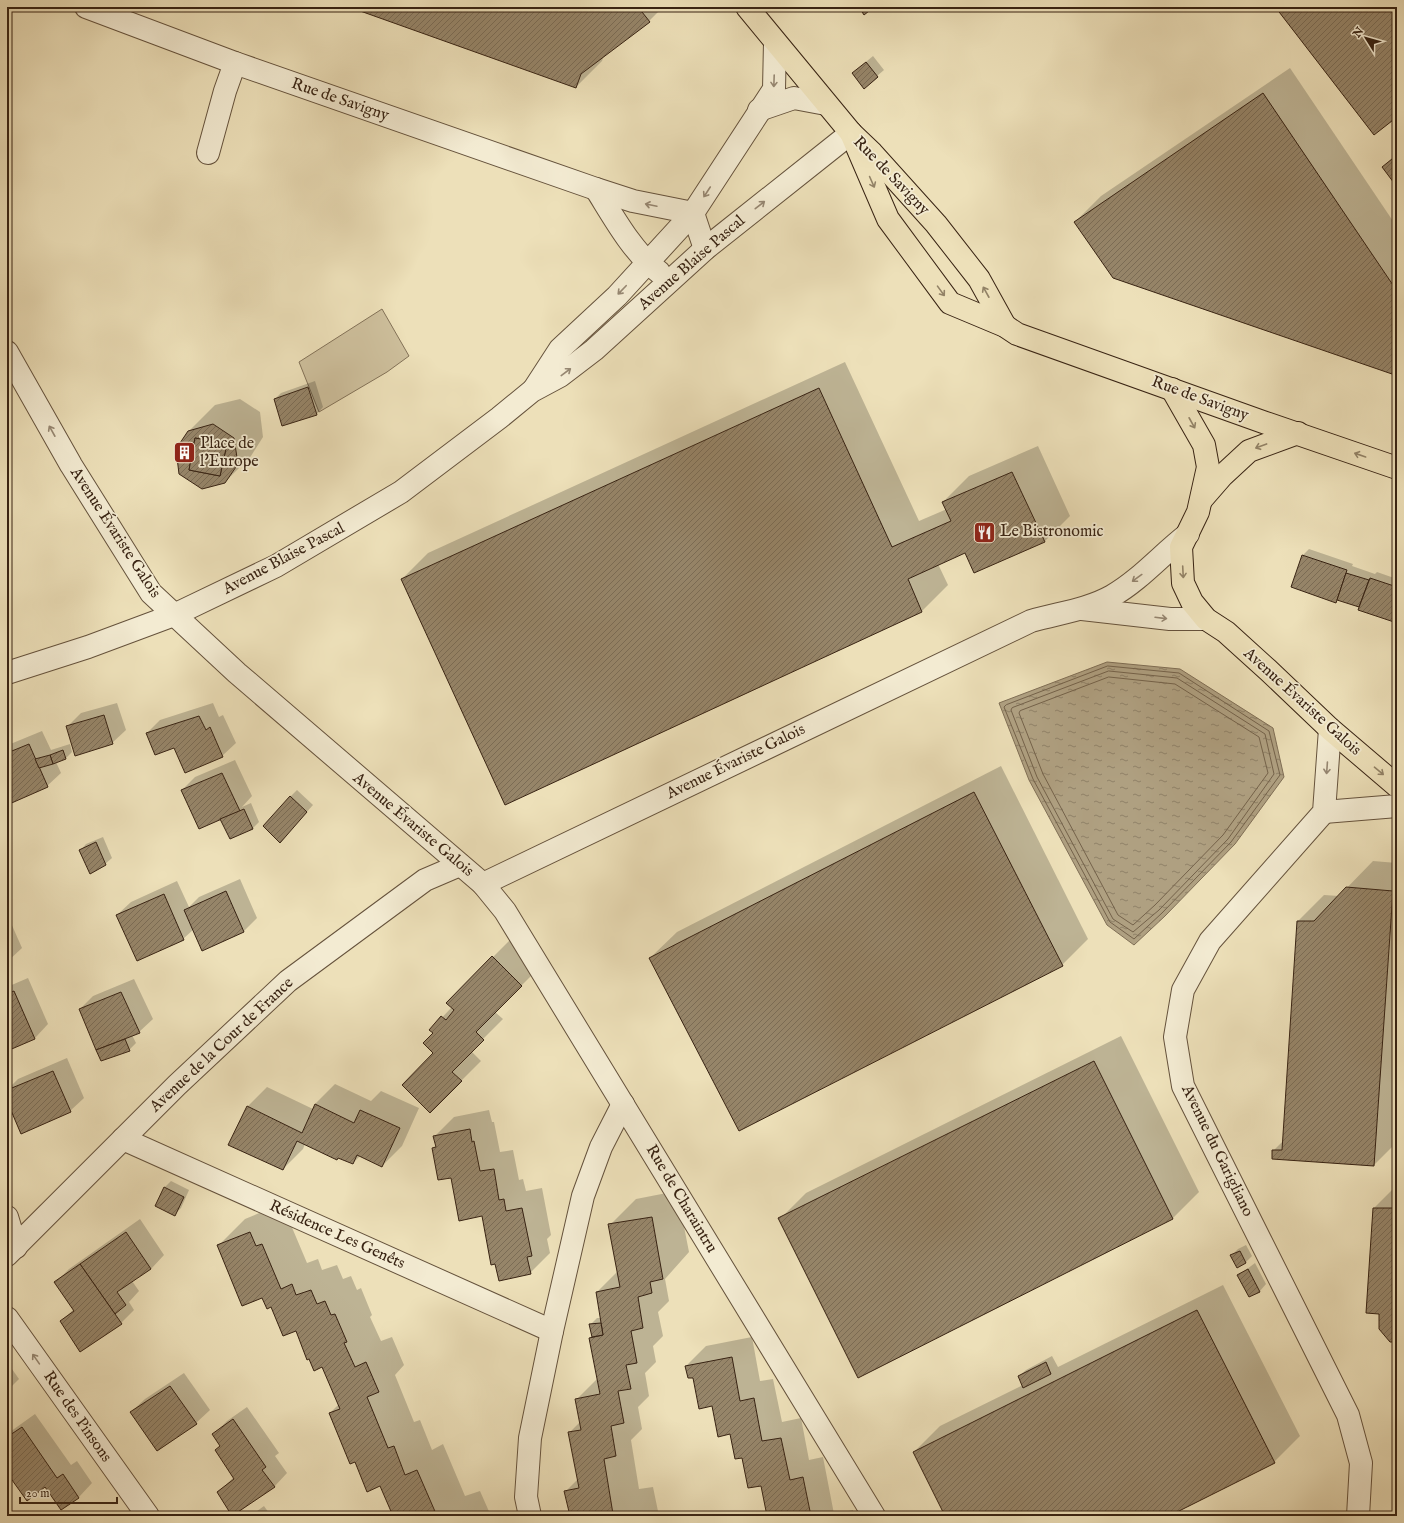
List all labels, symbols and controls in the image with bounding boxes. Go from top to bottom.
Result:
north arrow [1346,18,1386,58]
text: N [1350,24,1368,41]
street label: Rue de Savigny [289,74,392,126]
one-way arrow [770,74,778,87]
street label: Rue de Savigny [848,132,934,220]
one-way arrow [869,175,876,187]
one-way arrow [703,186,711,197]
one-way arrow [645,201,658,209]
one-way arrow [754,201,765,210]
street label: Avenue Blaise Pascal [634,211,750,315]
one-way arrow [618,285,627,295]
one-way arrow [937,285,945,296]
one-way arrow [982,286,990,298]
one-way arrow [560,368,571,376]
street label: Rue de Savigny [1149,372,1251,426]
one-way arrow [1188,417,1196,429]
one-way arrow [47,425,55,437]
place label: Place de l'Europe [200,434,259,472]
building icon: Place de l'Europe [171,440,197,466]
one-way arrow [1256,443,1268,451]
one-way arrow [1354,451,1367,458]
street label: Avenue Évariste Galois [65,462,167,602]
street label: Avenue Blaise Pascal [219,518,349,600]
restaurant icon: Le Bistronomic [971,519,997,545]
place label: Le Bistronomic [1000,522,1104,542]
one-way arrow [1179,565,1186,578]
one-way arrow [1132,574,1143,582]
one-way arrow [1155,614,1168,622]
street label: Avenue Évariste Galois [1238,642,1367,760]
street label: Avenue Évariste Galois [662,718,809,805]
one-way arrow [1323,761,1330,774]
street label: Avenue Évariste Galois [348,766,479,882]
one-way arrow [1374,766,1384,775]
street label: Avenue de la Cour de France [145,973,298,1117]
street label: Avenue du Garigliano [1176,1081,1258,1220]
street label: Rue de Charaintru [641,1141,721,1257]
street label: Résidence Les Genêts [266,1196,408,1274]
one-way arrow [32,1353,40,1364]
street label: Rue des Pinsons [38,1368,116,1467]
scale bar [20,1479,117,1505]
text: 20 m [26,1486,49,1501]

